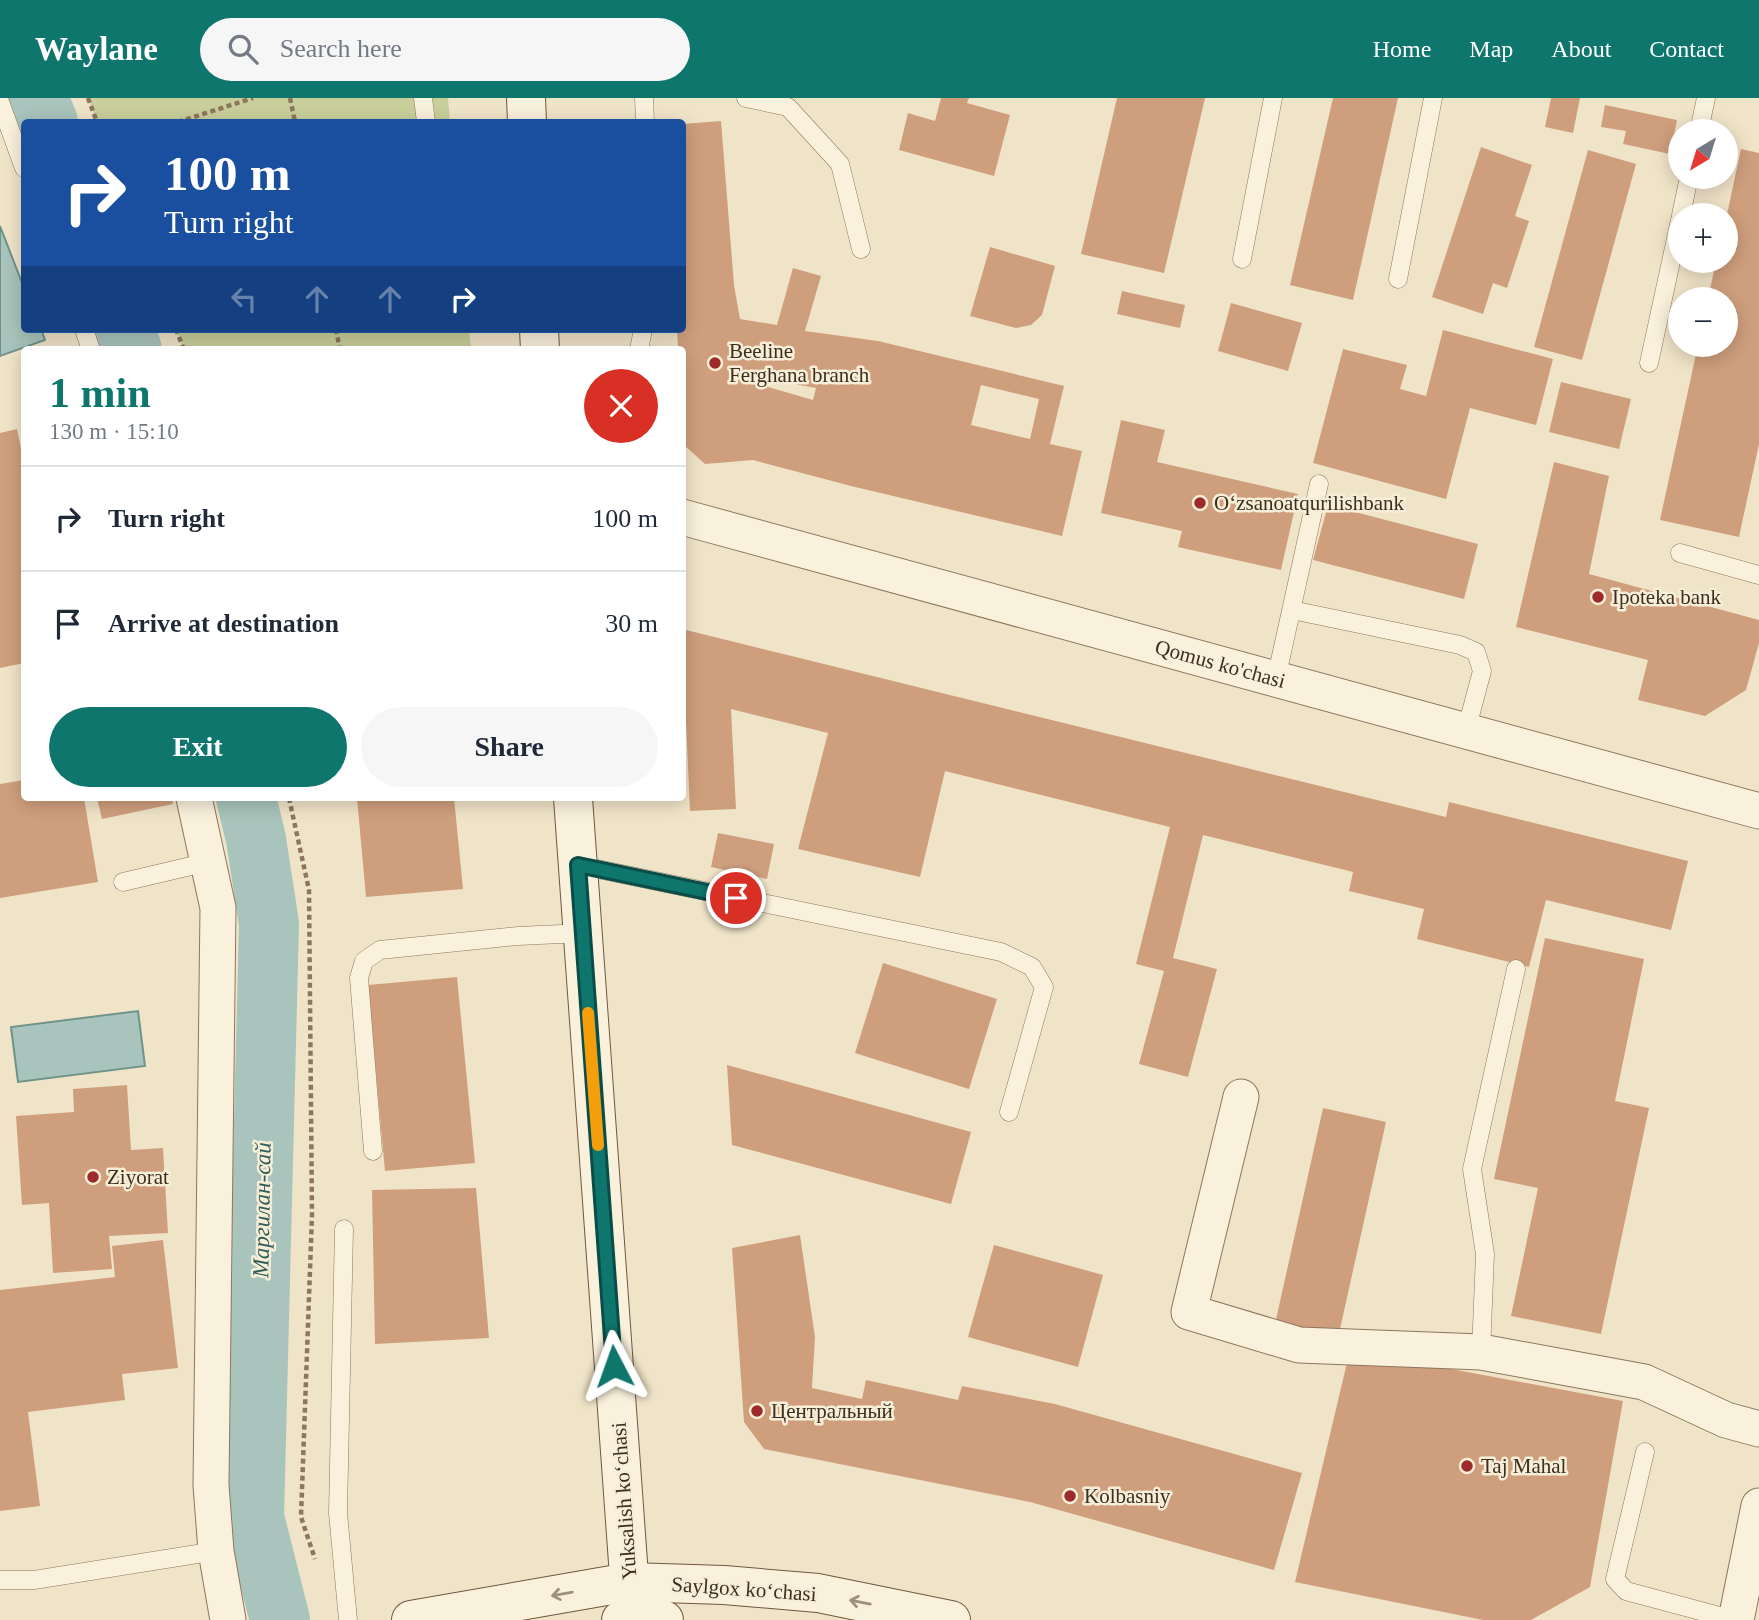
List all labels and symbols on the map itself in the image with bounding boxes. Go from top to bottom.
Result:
north arrow [1668,119,1738,189]
place label: Beeline Ferghana branch [729,339,870,387]
marker: Beeline Ferghana branch [707,355,723,371]
place label: Oʻzsanoatqurilishbank [1214,491,1405,515]
marker: Oʻzsanoatqurilishbank [1192,495,1208,511]
place label: Ipoteka bank [1612,585,1722,609]
marker: Ipoteka bank [1590,589,1606,605]
street label: Qomus ko'chasi [1153,635,1288,693]
pin [706,868,766,928]
water label: Маргилан-сай [248,1141,276,1279]
place label: Ziyorat [107,1165,169,1189]
marker: Ziyorat [85,1169,101,1185]
position arrow [577,1329,651,1403]
place label: Центральный [771,1399,893,1423]
marker: Центральный [749,1403,765,1419]
street label: Yuksalish koʻchasi [607,1421,641,1581]
place label: Taj Mahal [1481,1454,1567,1478]
marker: Taj Mahal [1459,1458,1475,1474]
place label: Kolbasniy [1084,1484,1171,1508]
marker: Kolbasniy [1062,1488,1078,1504]
street label: Saylgox koʻchasi [671,1572,817,1606]
one-way arrow [551,1588,574,1601]
one-way arrow [849,1594,872,1608]

